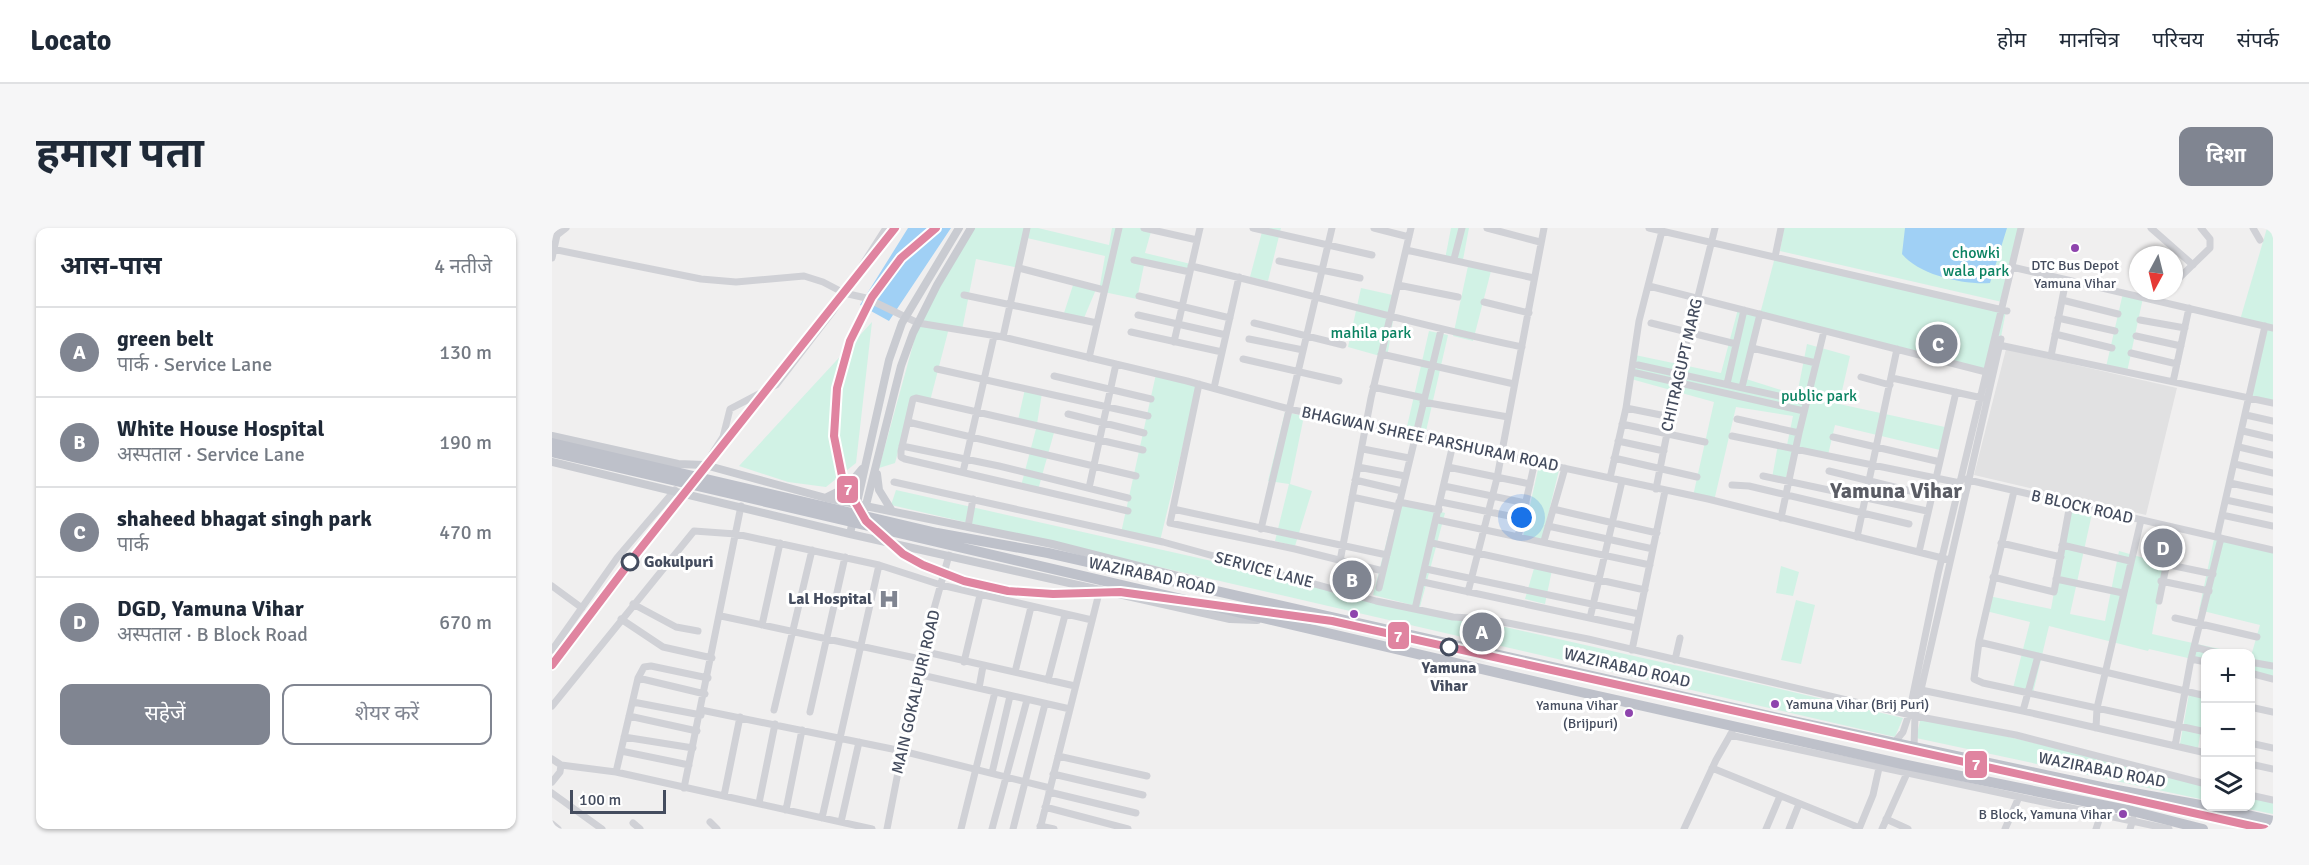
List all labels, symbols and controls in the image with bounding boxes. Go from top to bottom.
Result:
text: Locato [30,24,111,58]
text: होम [1997,27,2026,53]
text: मानचित्र [2059,27,2119,53]
text: परिचय [2152,27,2204,53]
text: संपर्क [2237,27,2279,53]
button: दिशा [2179,127,2273,186]
text: हमारा पता [36,128,204,179]
marker: DTC Bus Depot Yamuna Vihar [2069,242,2081,254]
park label: chowki wala park [1943,243,2009,281]
north arrow [2129,246,2183,300]
text: आस-पास [60,250,162,282]
text: 4 नतीजे [434,254,492,279]
place label: DTC Bus Depot Yamuna Vihar [2031,257,2119,292]
street label: CHITRAGUPT MARG [1657,296,1707,434]
pin: C [1918,322,1958,366]
park label: mahila park [1331,323,1411,343]
text: green belt [117,325,213,352]
text: A [73,340,86,365]
text: 130 m [439,340,492,365]
text: पार्क · Service Lane [117,352,272,377]
park label: public park [1781,386,1857,406]
street label: BHAGWAN SHREE PARSHURAM ROAD [1300,402,1560,476]
text: White House Hospital [117,415,324,442]
text: B [73,430,86,455]
text: 190 m [439,430,492,455]
text: अस्पताल · Service Lane [117,442,305,467]
line badge: 7 [836,475,859,504]
district label: Yamuna Vihar [1829,477,1962,504]
text: 7 [844,480,853,500]
street label: B BLOCK ROAD [2029,486,2135,528]
your location [1507,503,1536,532]
text: shaheed bhagat singh park [117,505,372,532]
text: C [73,520,86,545]
text: 470 m [439,520,492,545]
pin: D [2144,526,2182,570]
text: पार्क [117,532,149,557]
street label: SERVICE LANE [1212,547,1316,593]
place label: Gokulpuri [644,552,714,572]
marker: Gokulpuri [621,553,639,571]
street label: WAZIRABAD ROAD [1087,553,1217,599]
pin: B [1332,558,1372,602]
hospital icon: Lal Hospital [877,587,901,611]
place label: Lal Hospital [788,589,872,609]
text: DGD, Yamuna Vihar [117,595,304,622]
street label: MAIN GOKALPURI ROAD [887,608,945,776]
unlabelled marker [1348,608,1360,620]
text: D [73,610,86,635]
text: 670 m [439,610,492,635]
pin: A [1462,610,1502,654]
line badge: 7 [1387,621,1410,650]
text: अस्पताल · B Block Road [117,622,308,647]
text: 7 [1394,627,1403,647]
marker: Yamuna Vihar [1440,638,1458,656]
street label: WAZIRABAD ROAD [1562,644,1692,692]
map controls [2201,649,2255,811]
button: + [2201,649,2255,703]
place label: Yamuna Vihar [1421,658,1476,696]
button: सहेजें [60,684,270,745]
button: शेयर करें [282,684,492,745]
place label: Yamuna Vihar (Brij Puri) [1786,696,1929,713]
place label: Yamuna Vihar (Brijpuri) [1536,697,1619,732]
marker: Yamuna Vihar (Brij Puri) [1769,698,1781,710]
button: − [2201,703,2255,757]
marker: Yamuna Vihar (Brijpuri) [1623,707,1635,719]
street label: WAZIRABAD ROAD [2037,748,2167,792]
line badge: 7 [1964,750,1988,779]
text: 7 [1972,755,1981,775]
button: layers [2201,757,2255,811]
scale bar [570,787,666,814]
text: 100 m [579,790,621,810]
place label: B Block, Yamuna Vihar [1978,806,2113,823]
marker: B Block, Yamuna Vihar [2117,808,2129,820]

